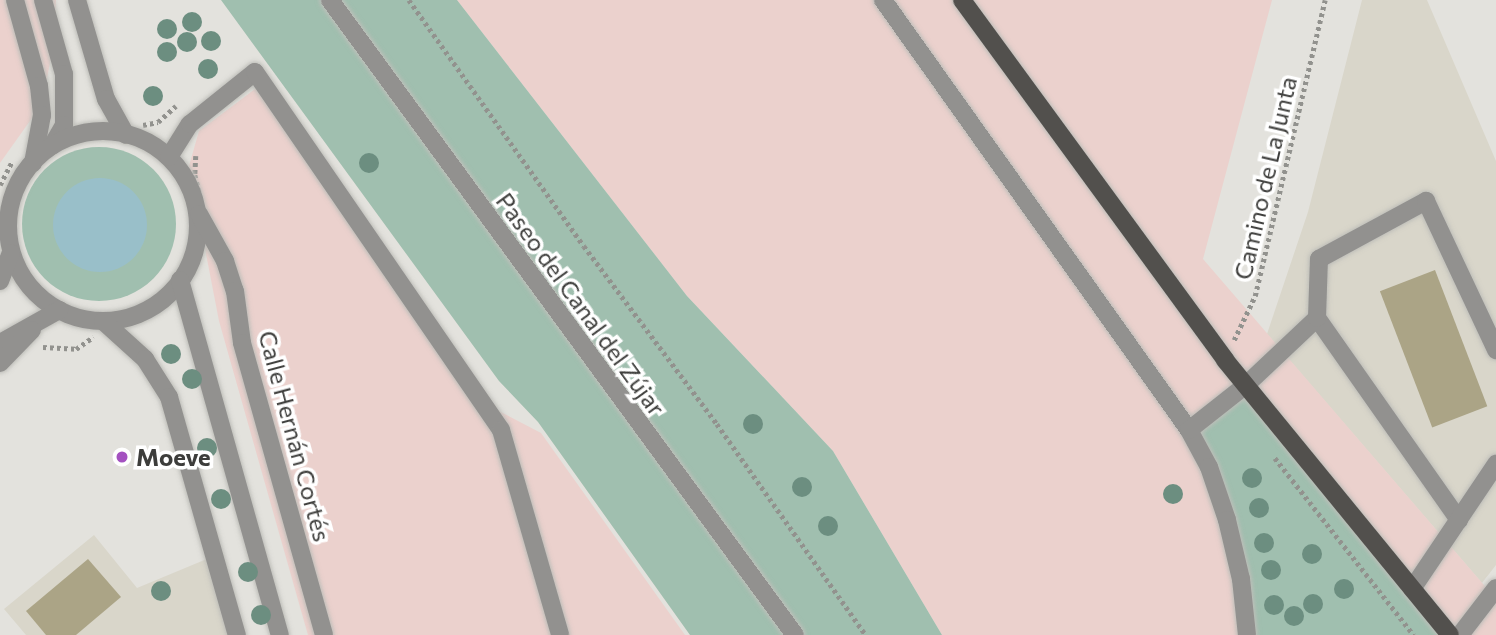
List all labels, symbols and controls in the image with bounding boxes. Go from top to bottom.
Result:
street label: Camino de La Junta [1228,74,1302,282]
street label: Paseo del Canal del Zújar [490,187,672,421]
street label: Calle Hernán Cortés [253,328,337,544]
place label: Moeve [136,443,211,471]
marker: Moeve [114,449,130,465]

